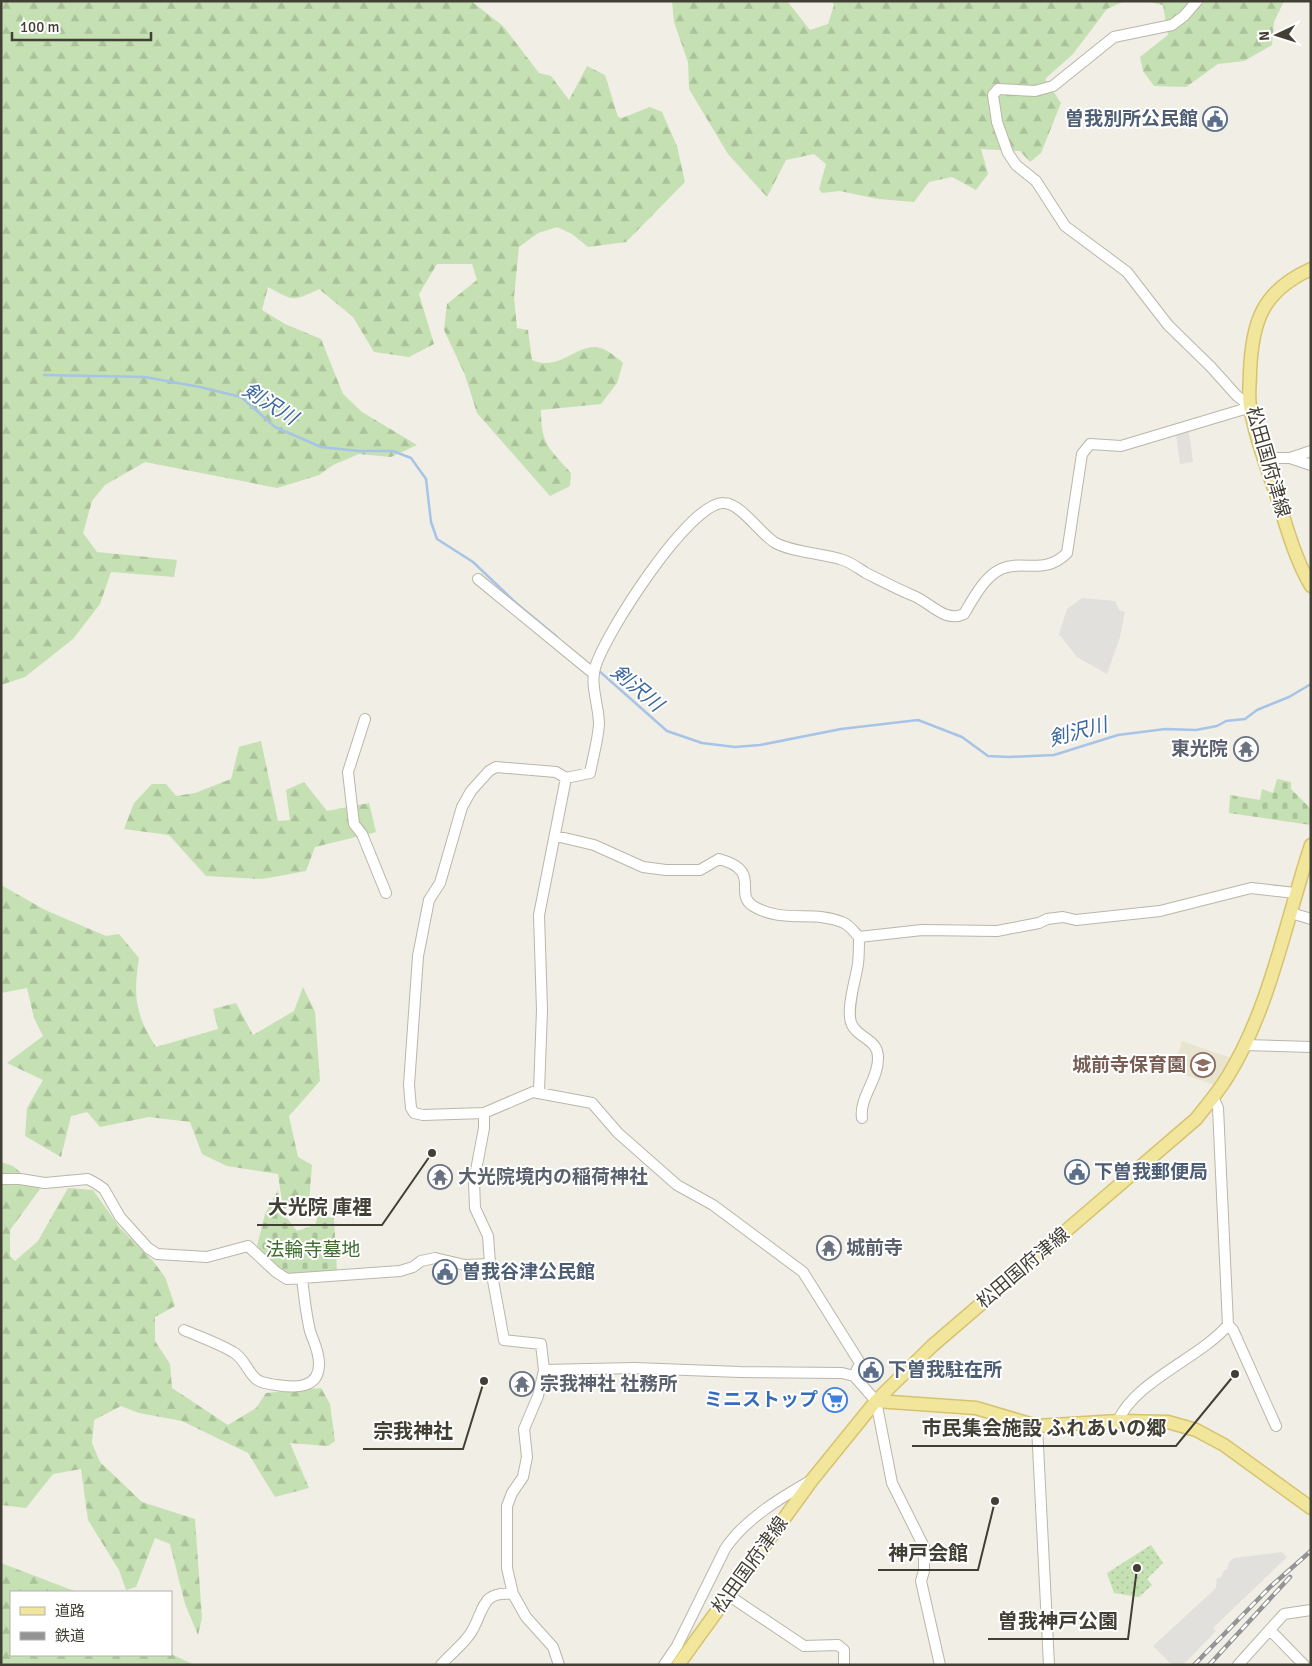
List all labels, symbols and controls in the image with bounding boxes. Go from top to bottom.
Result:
scale bar [12,10,151,42]
north arrow [1252,10,1302,60]
text: 100 m [20,18,60,36]
text: N [1256,30,1273,41]
public building icon: 曽我別所公民館 [1202,106,1228,132]
place label: 曽我別所公民館 [1065,107,1198,131]
water label: 剣沢川 [238,378,304,432]
street label: 松田国府津線 [1241,404,1295,520]
water label: 剣沢川 [606,659,670,718]
water label: 剣沢川 [1046,712,1112,752]
temple icon: 東光院 [1233,736,1259,762]
place label: 東光院 [1171,737,1228,761]
school or university icon: 城前寺保育園 [1190,1052,1216,1078]
place label: 城前寺保育園 [1072,1053,1186,1077]
public building icon: 下曽我郵便局 [1064,1159,1090,1185]
place label: 下曽我郵便局 [1094,1160,1208,1184]
temple icon: 大光院境内の稲荷神社 [427,1164,453,1190]
place label: 大光院境内の稲荷神社 [458,1165,648,1189]
callout: 大光院 庫裡 [257,1190,382,1225]
text: 大光院 庫裡 [268,1195,372,1220]
street label: 松田国府津線 [972,1222,1074,1314]
temple icon: 城前寺 [816,1235,842,1261]
place label: 城前寺 [846,1236,903,1260]
park label: 法輪寺墓地 [265,1238,361,1262]
public building icon: 曽我谷津公民館 [432,1259,458,1285]
place label: 曽我谷津公民館 [462,1260,595,1284]
public building icon: 下曽我駐在所 [858,1357,884,1383]
place label: 下曽我駐在所 [888,1358,1002,1382]
temple icon: 宗我神社 社務所 [509,1371,535,1397]
place label: 宗我神社 社務所 [540,1372,677,1396]
supermarket icon: ミニストップ [822,1387,848,1413]
place label: ミニストップ [704,1388,818,1412]
callout: 市民集会施設 ふれあいの郷 [912,1411,1176,1446]
callout: 宗我神社 [363,1414,463,1449]
text: 市民集会施設 ふれあいの郷 [922,1416,1166,1441]
text: 宗我神社 [373,1419,453,1444]
street label: 松田国府津線 [707,1512,793,1618]
callout: 神戸会館 [878,1535,978,1570]
text: 神戸会館 [888,1541,968,1566]
legend [10,1591,172,1656]
text: 道路 [55,1602,85,1620]
callout: 曽我神戸公園 [988,1604,1128,1639]
text: 曽我神戸公園 [998,1609,1118,1634]
text: 鉄道 [55,1627,85,1645]

